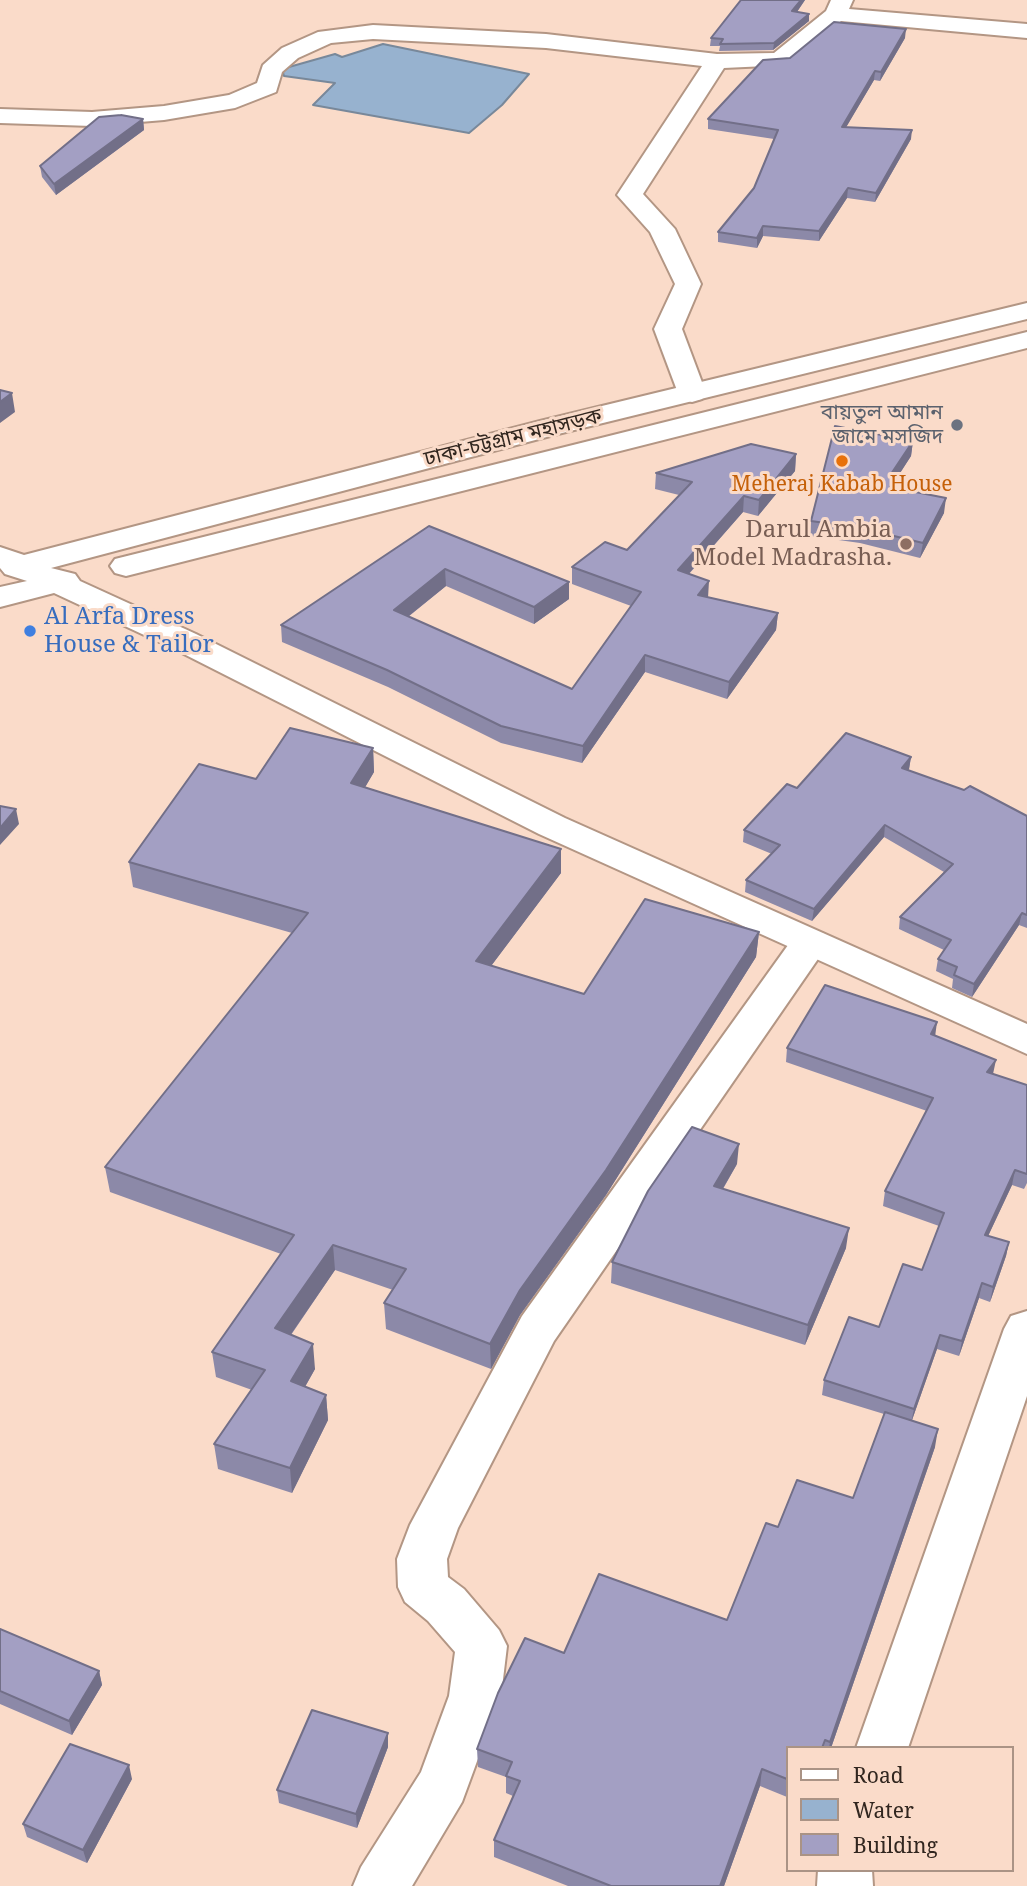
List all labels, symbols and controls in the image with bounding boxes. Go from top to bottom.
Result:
place label: বায়তুল আমান জামে মসজিদ [821,400,943,450]
street label: ঢাকা-চট্টগ্রাম মহাসড়ক [421,404,605,472]
marker: বায়তুল আমান জামে মসজিদ [949,417,965,433]
marker: Meheraj Kabab House [834,453,850,469]
place label: Meheraj Kabab House [732,472,952,498]
place label: Darul Ambia Model Madrasha. [694,516,892,572]
marker: Darul Ambia Model Madrasha. [898,536,914,552]
place label: Al Arfa Dress House & Tailor [44,603,214,659]
marker: Al Arfa Dress House & Tailor [22,623,38,639]
legend [786,1746,1013,1872]
text: Road [853,1761,904,1789]
text: Water [853,1796,914,1824]
text: Building [853,1831,938,1859]

